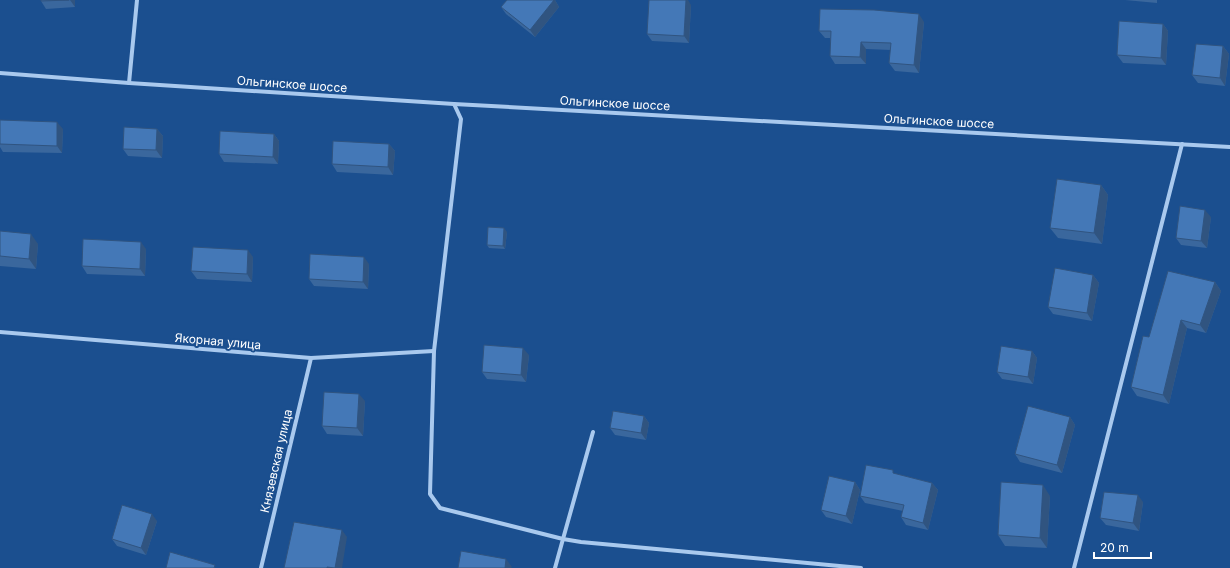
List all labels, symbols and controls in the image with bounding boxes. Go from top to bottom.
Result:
street label: Ольгинское шоссе [236,73,348,95]
street label: Ольгинское шоссе [559,93,671,113]
street label: Ольгинское шоссе [883,111,995,131]
street label: Якорная улица [174,330,262,352]
street label: Князевская улица [257,408,295,514]
scale bar [1094,534,1151,560]
text: 20 m [1100,540,1129,555]

